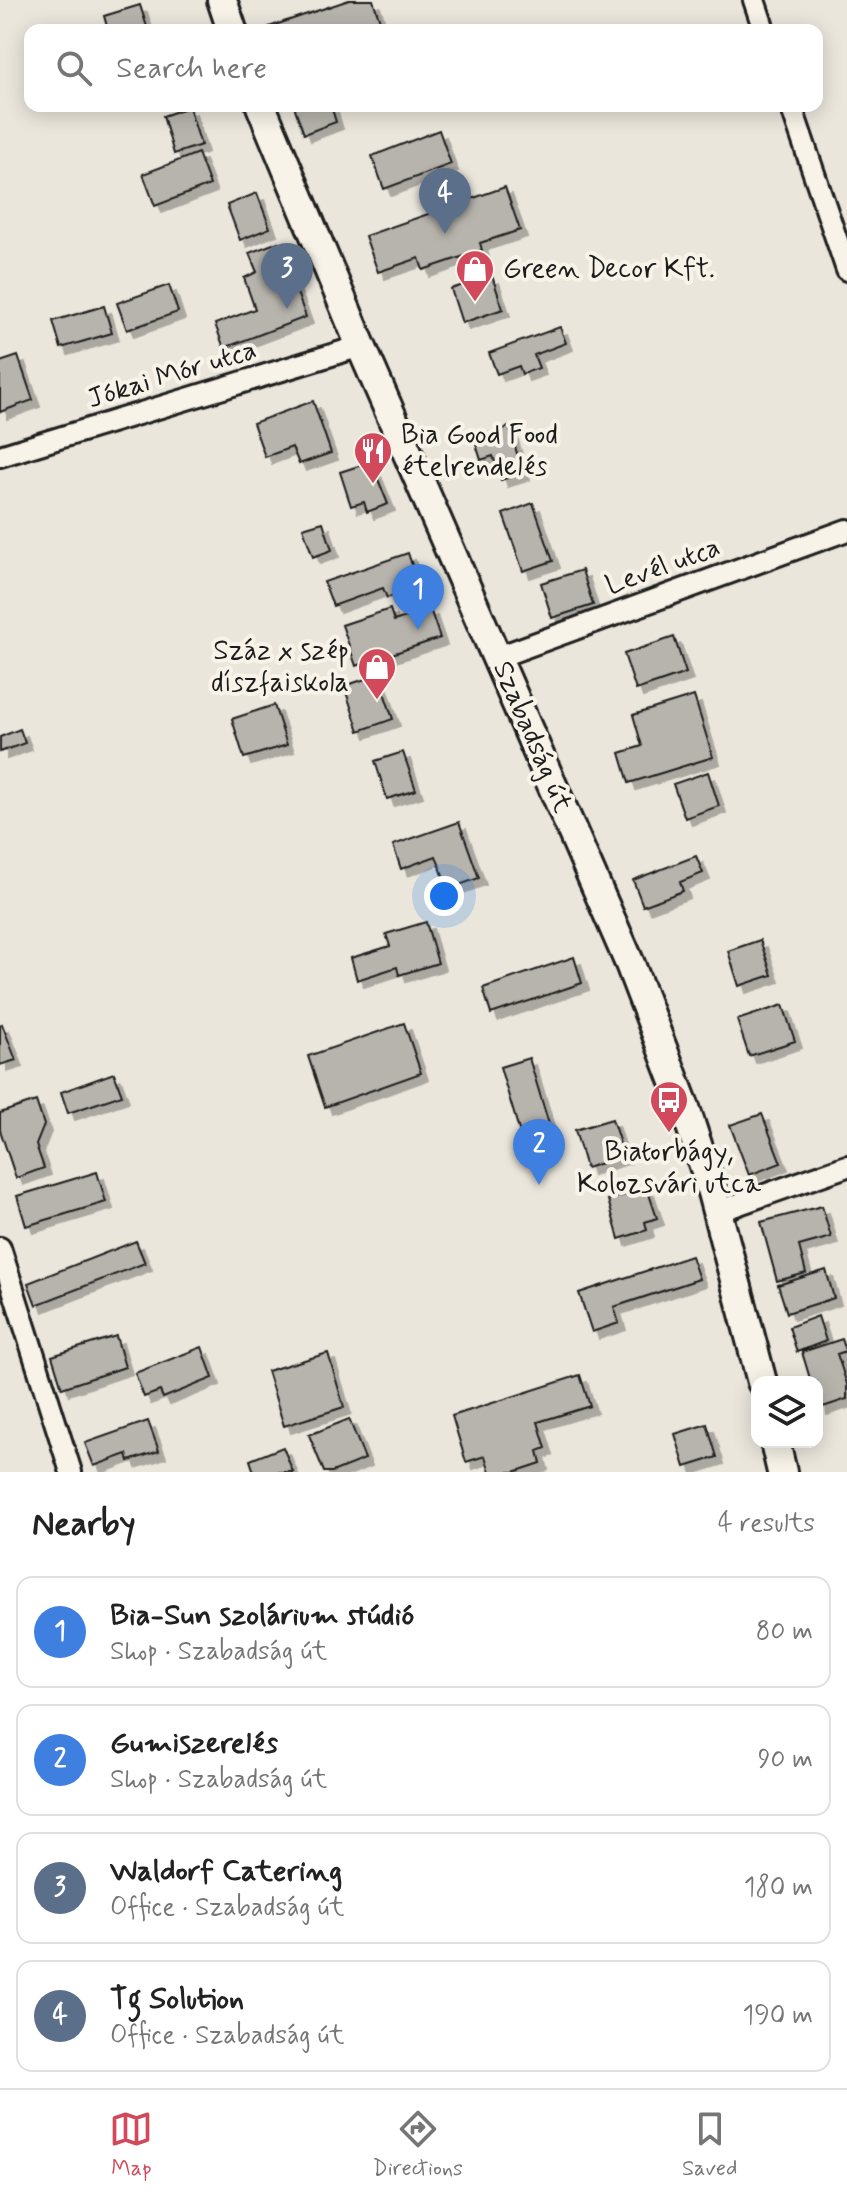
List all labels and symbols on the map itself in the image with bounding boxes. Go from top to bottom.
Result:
pin: 4 [419,168,471,234]
pin: 3 [261,243,313,309]
shop icon: Green Decor Kft. [454,248,496,303]
place label: Green Decor Kft. [503,251,715,288]
street label: Jókai Mór utca [83,332,261,418]
place label: Bia Good Food ételrendelés [401,417,558,486]
restaurant icon: Bia Good Food ételrendelés [352,430,394,485]
street label: Levél utca [601,529,725,605]
pin: 1 [392,564,444,630]
place label: Száz x szép díszfaiskola [211,633,349,702]
shop icon: Száz x szép díszfaiskola [356,646,398,701]
street label: Szabadság út [483,656,581,819]
your location [424,876,464,916]
bus stop icon: Biatorbágy, Kolozsvári utca [648,1079,690,1134]
pin: 2 [513,1119,565,1185]
place label: Biatorbágy, Kolozsvári utca [577,1134,761,1203]

